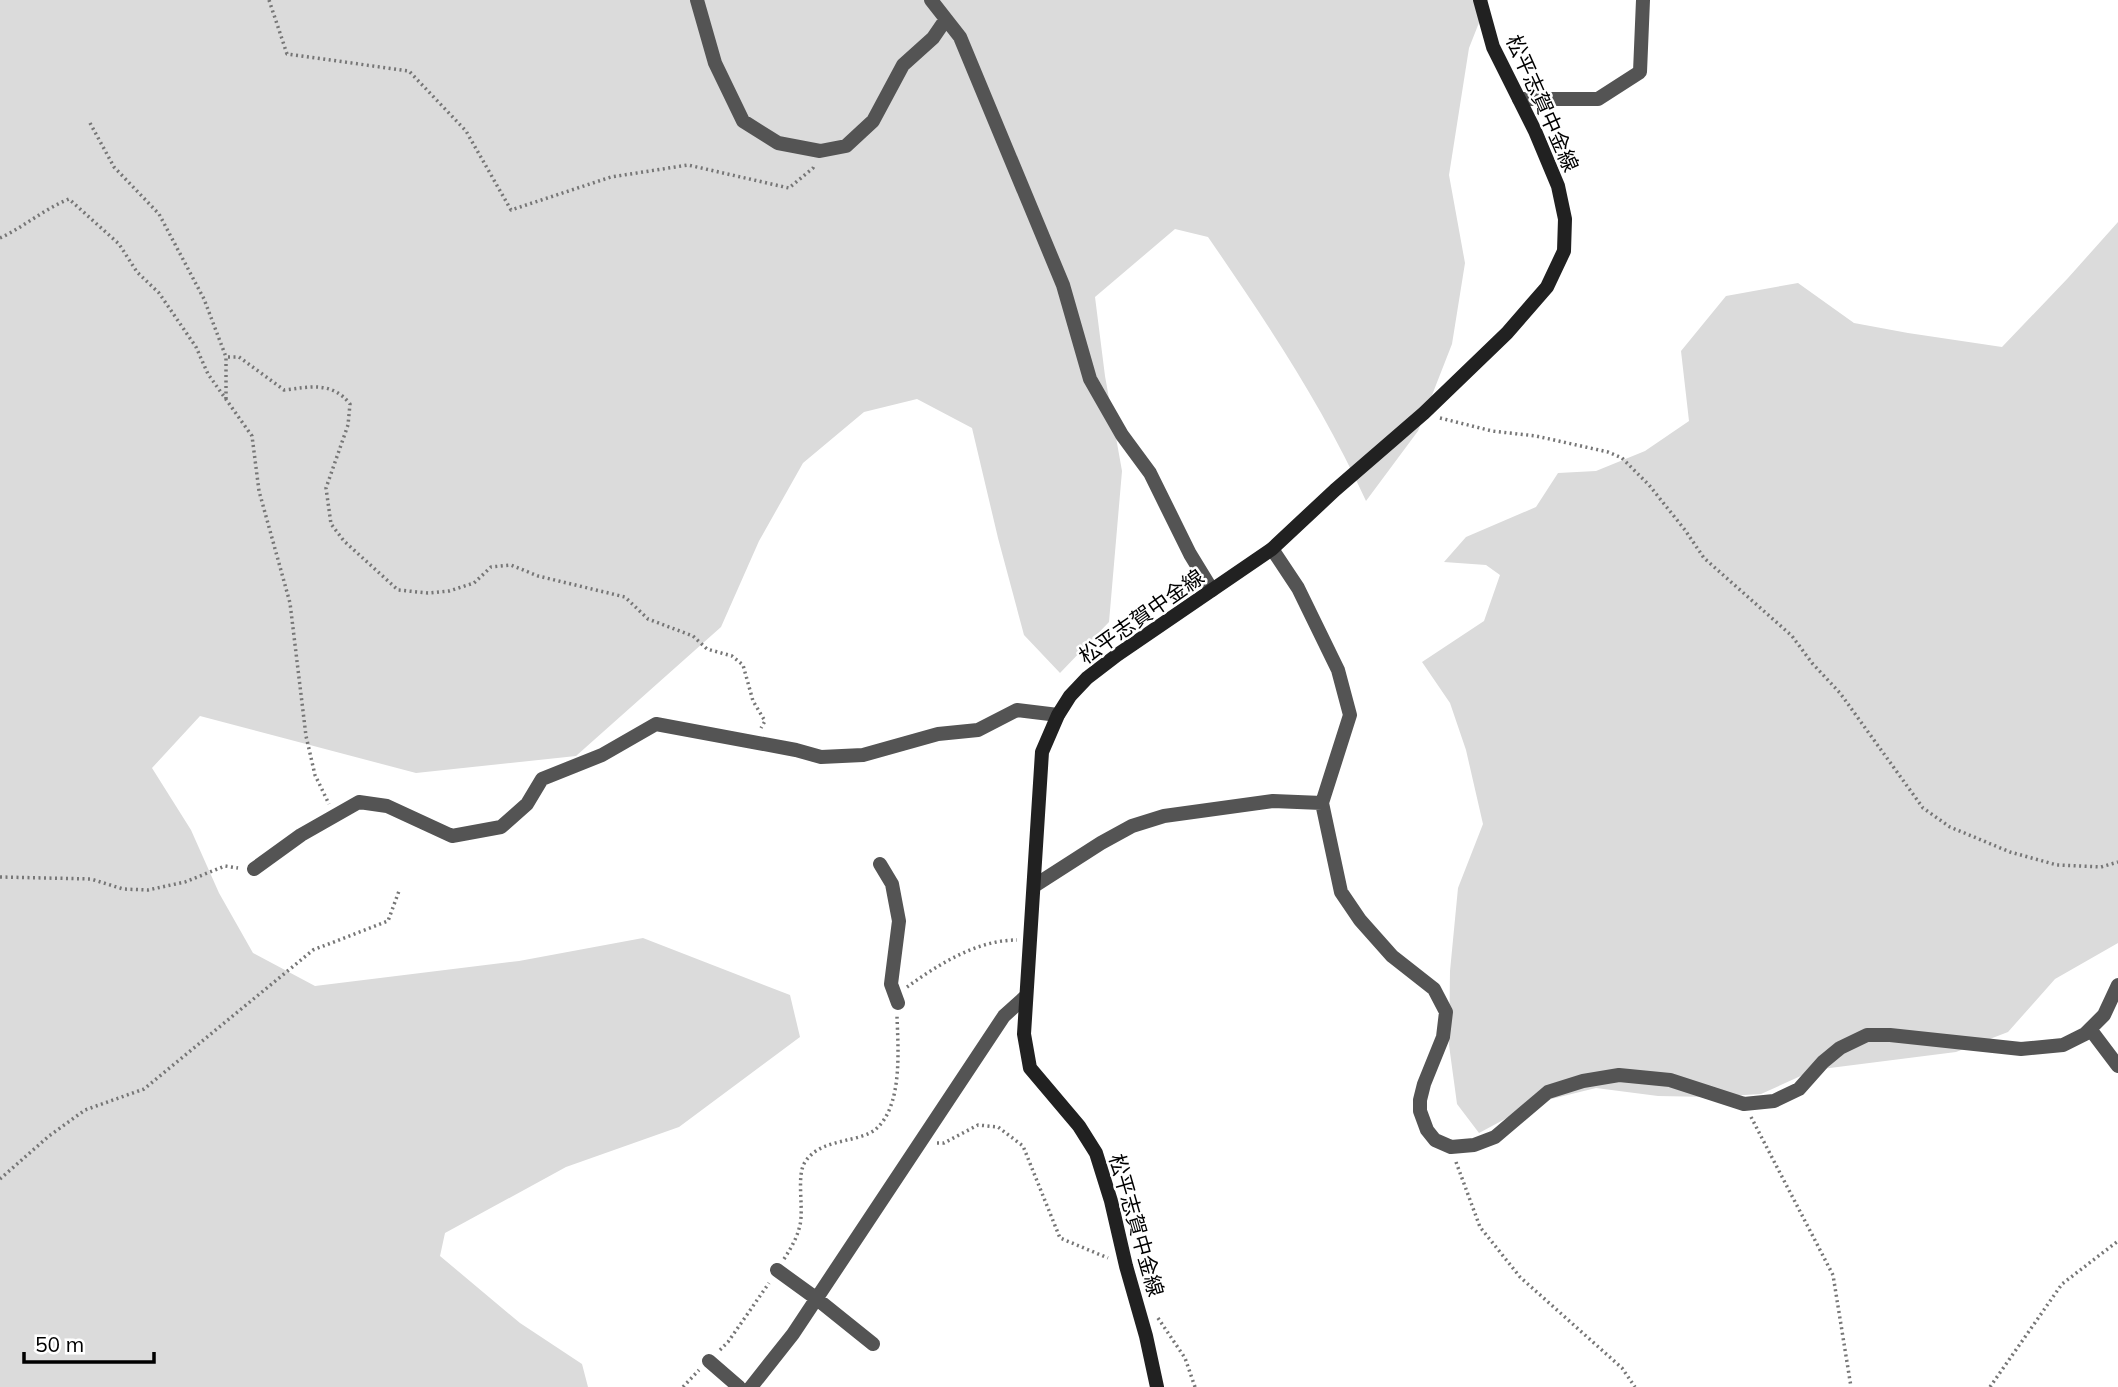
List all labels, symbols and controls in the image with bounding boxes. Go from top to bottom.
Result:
street label: 松平志賀中金線 [1501,31,1585,175]
street label: 松平志賀中金線 [1073,563,1209,669]
street label: 松平志賀中金線 [1104,1151,1170,1299]
scale bar [24,1320,154,1364]
text: 50 m [35,1331,84,1357]

